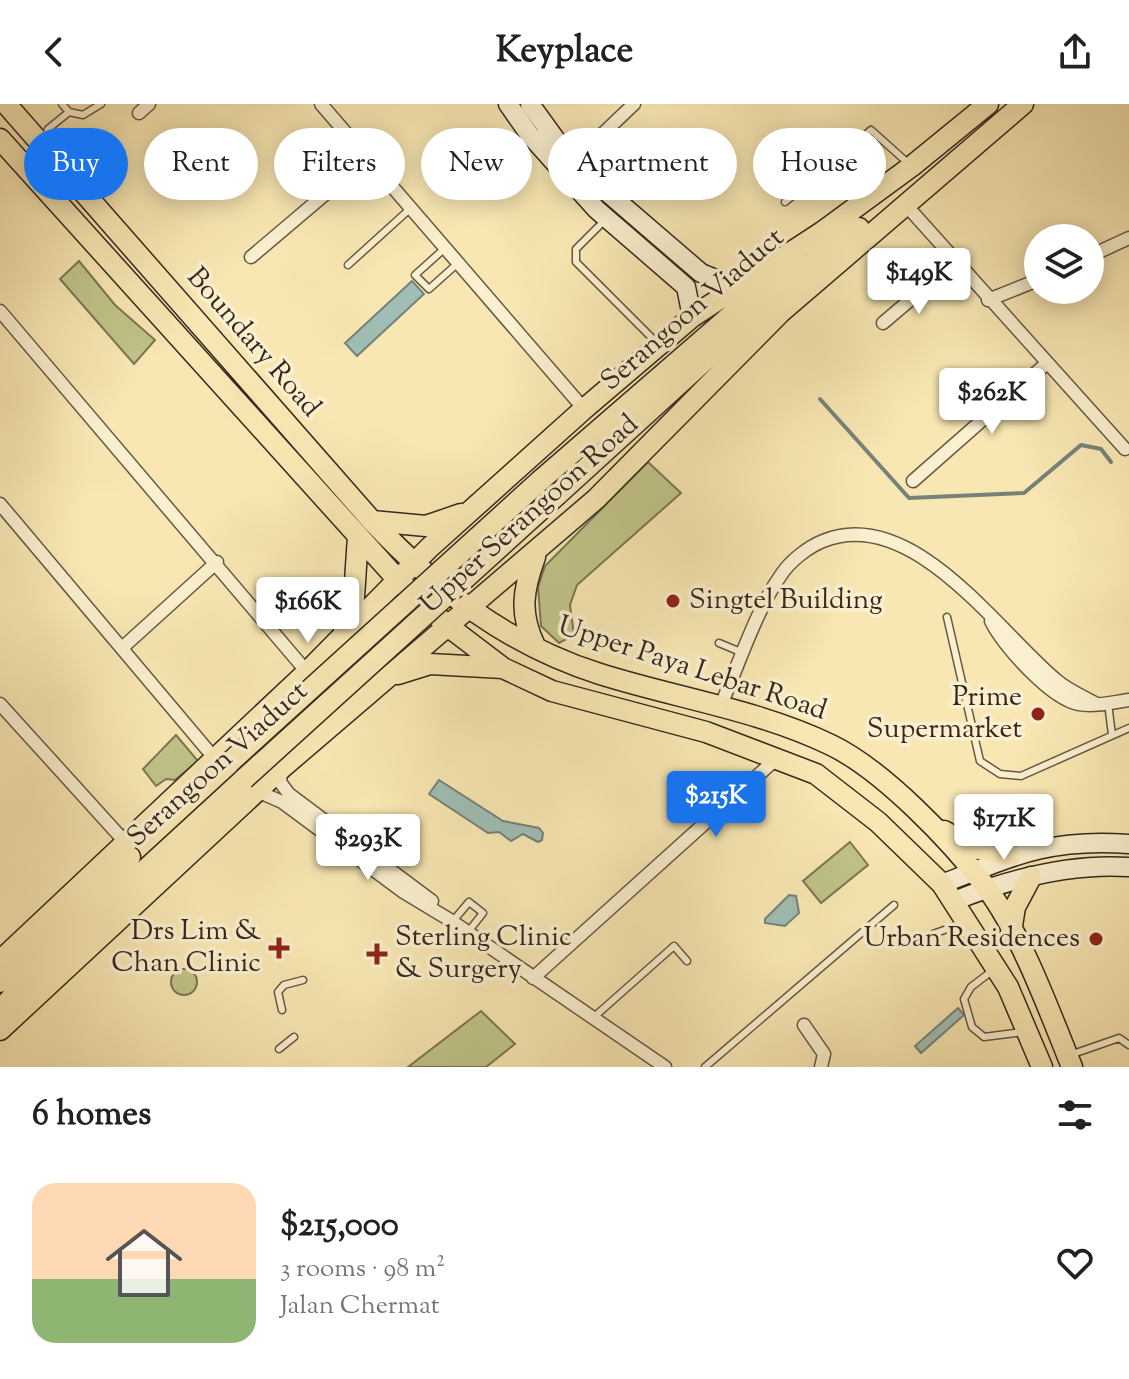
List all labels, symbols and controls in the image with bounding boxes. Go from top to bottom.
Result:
text: Keyplace [496,26,633,78]
icon: back [32,30,76,74]
icon: share [1053,30,1097,74]
chip: Buy [24,128,128,200]
chip: Rent [144,128,258,200]
chip: Filters [274,128,405,200]
chip: New [421,128,532,200]
chip: Apartment [548,128,737,200]
chip: House [753,128,886,200]
street label: Serangoon Viaduct [593,219,794,401]
map controls [1024,224,1104,304]
button: layers [1024,224,1104,304]
pin: $149K [863,248,975,316]
text: $149K [885,255,953,292]
street label: Boundary Road [177,259,330,427]
pin: $262K [936,368,1048,436]
text: $262K [957,375,1027,412]
street label: Upper Serangoon Road [412,406,648,624]
pin: $166K [252,577,364,645]
place label: Singtel Building [689,581,883,621]
text: $166K [274,584,342,621]
marker: Singtel Building [664,592,682,610]
street label: Upper Paya Lebar Road [552,607,832,731]
street label: Serangoon Viaduct [119,672,318,857]
place label: Prime Supermarket [867,678,1022,750]
marker: Prime Supermarket [1029,705,1047,723]
pin: $215K [660,771,772,839]
text: $215K [685,778,747,815]
pin: $171K [948,794,1060,862]
text: $171K [972,801,1036,838]
pin: $293K [312,814,424,882]
text: $293K [334,821,402,858]
place label: Drs Lim & Chan Clinic [111,912,261,984]
place label: Sterling Clinic & Surgery [395,918,572,990]
place label: Urban Residences [864,919,1080,959]
marker: Urban Residences [1087,930,1105,948]
marker: Drs Lim & Chan Clinic [268,937,290,959]
marker: Sterling Clinic & Surgery [366,943,388,965]
text: 6 homes [32,1091,151,1140]
icon: filters [1053,1093,1097,1137]
text: $215,000 [280,1202,399,1251]
icon: home [96,1215,192,1311]
icon: heart [1053,1241,1097,1285]
text: 3 rooms · 98 m² [280,1251,445,1288]
text: Jalan Chermat [280,1288,440,1325]

